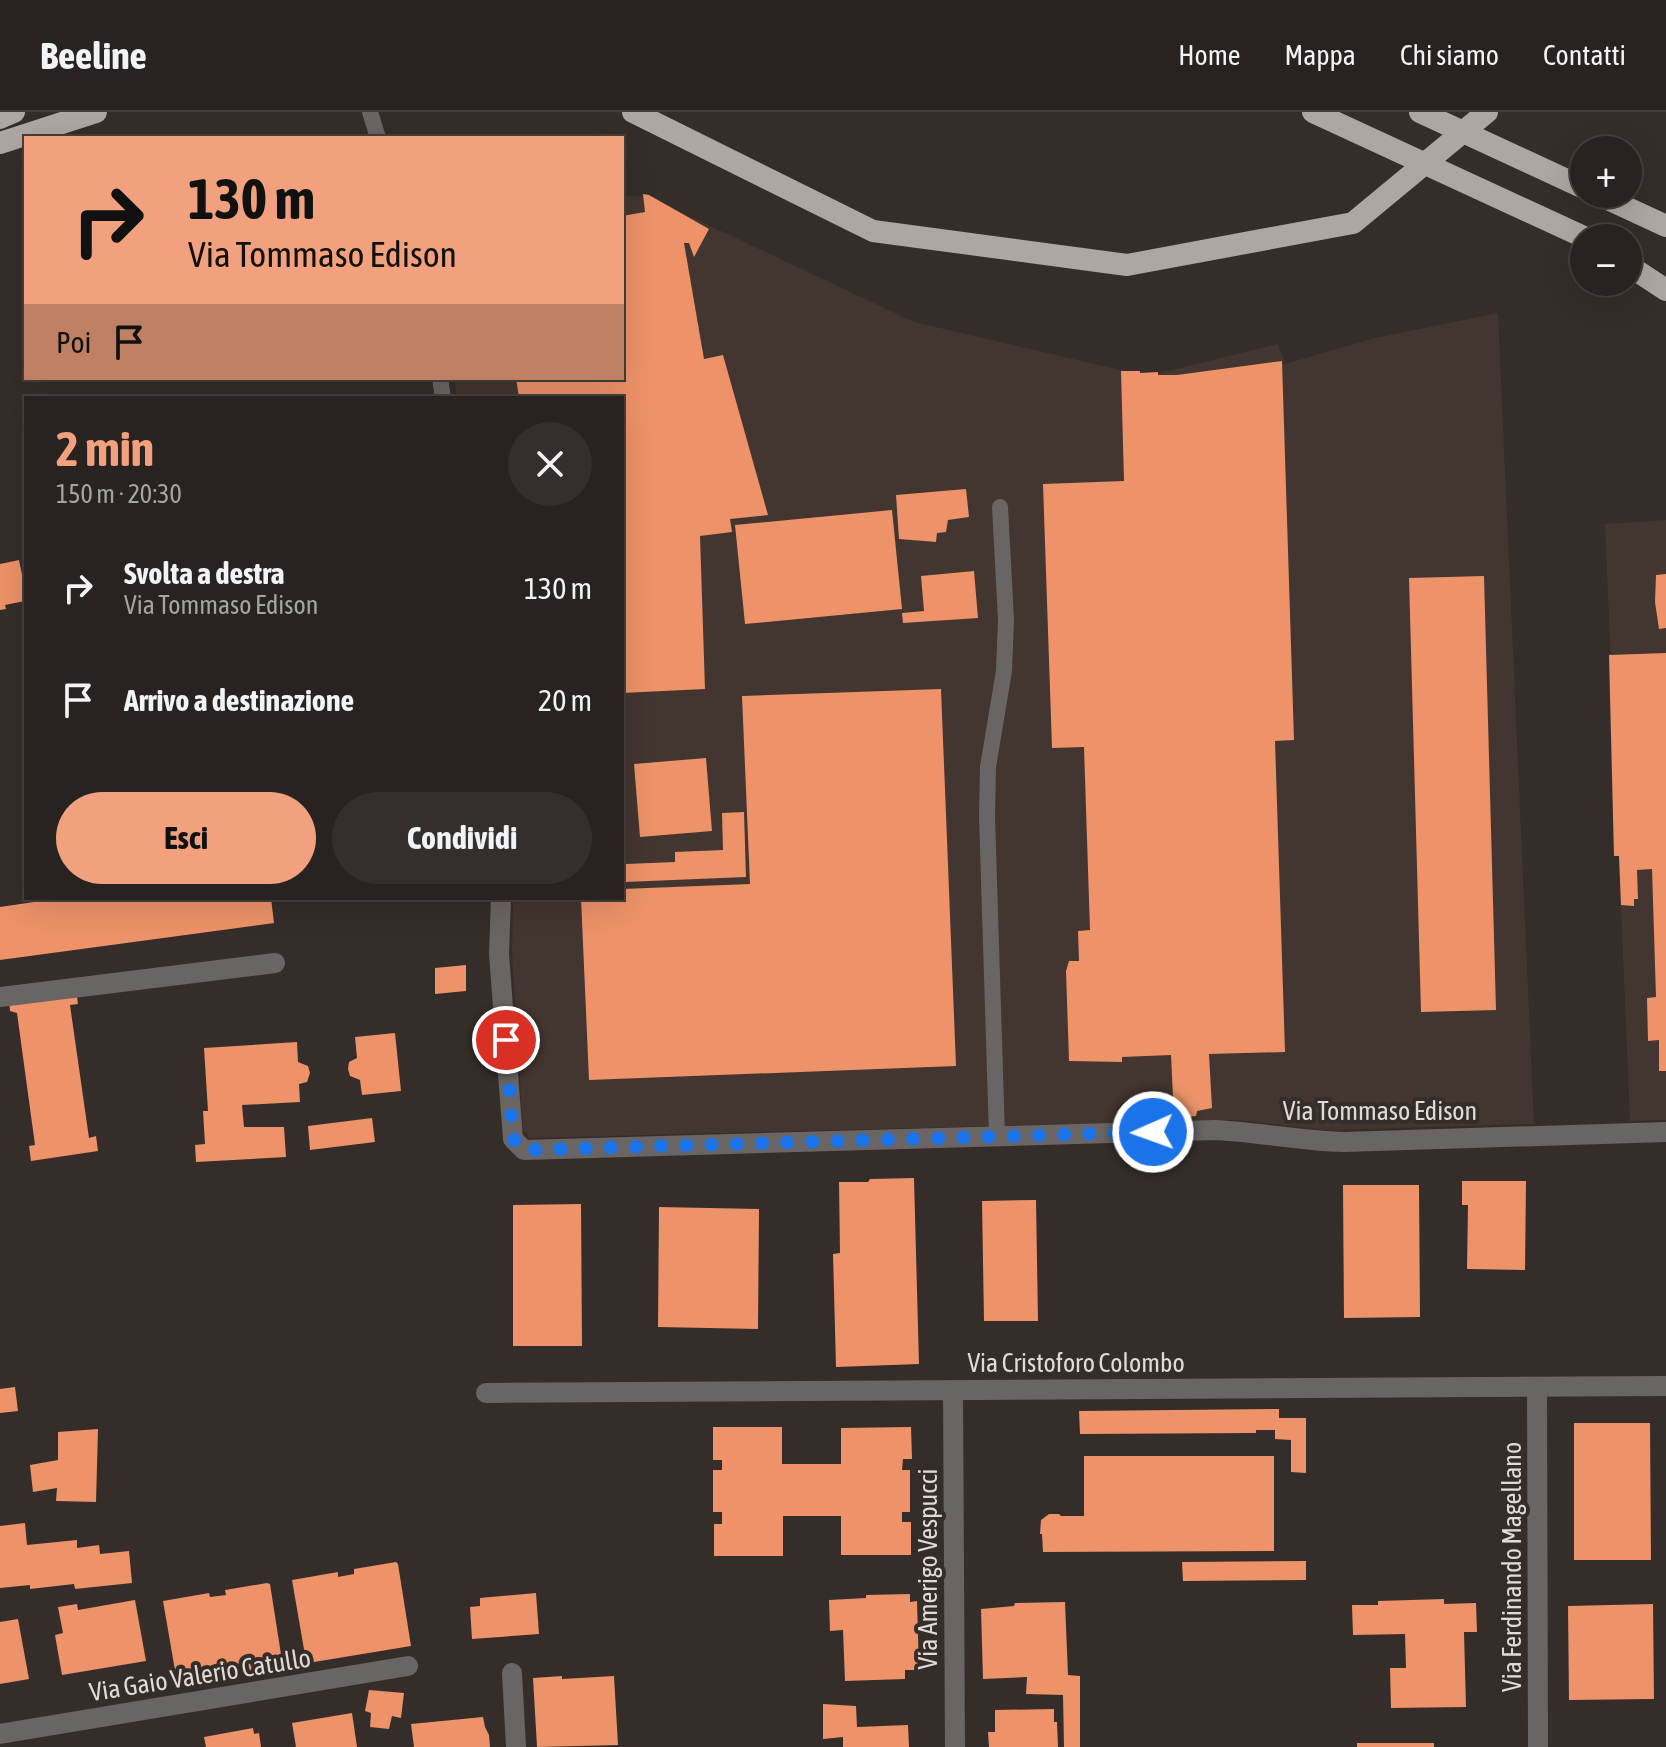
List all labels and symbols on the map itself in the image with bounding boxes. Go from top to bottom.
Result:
pin [472,1006,540,1074]
position arrow [1111,1090,1195,1174]
street label: Via Tommaso Edison [1283,1096,1477,1126]
street label: Via Cristoforo Colombo [967,1348,1185,1378]
street label: Via Ferdinando Magellano [1497,1442,1527,1692]
street label: Via Amerigo Vespucci [913,1469,943,1669]
street label: Via Gaio Valerio Catullo [87,1643,313,1707]

